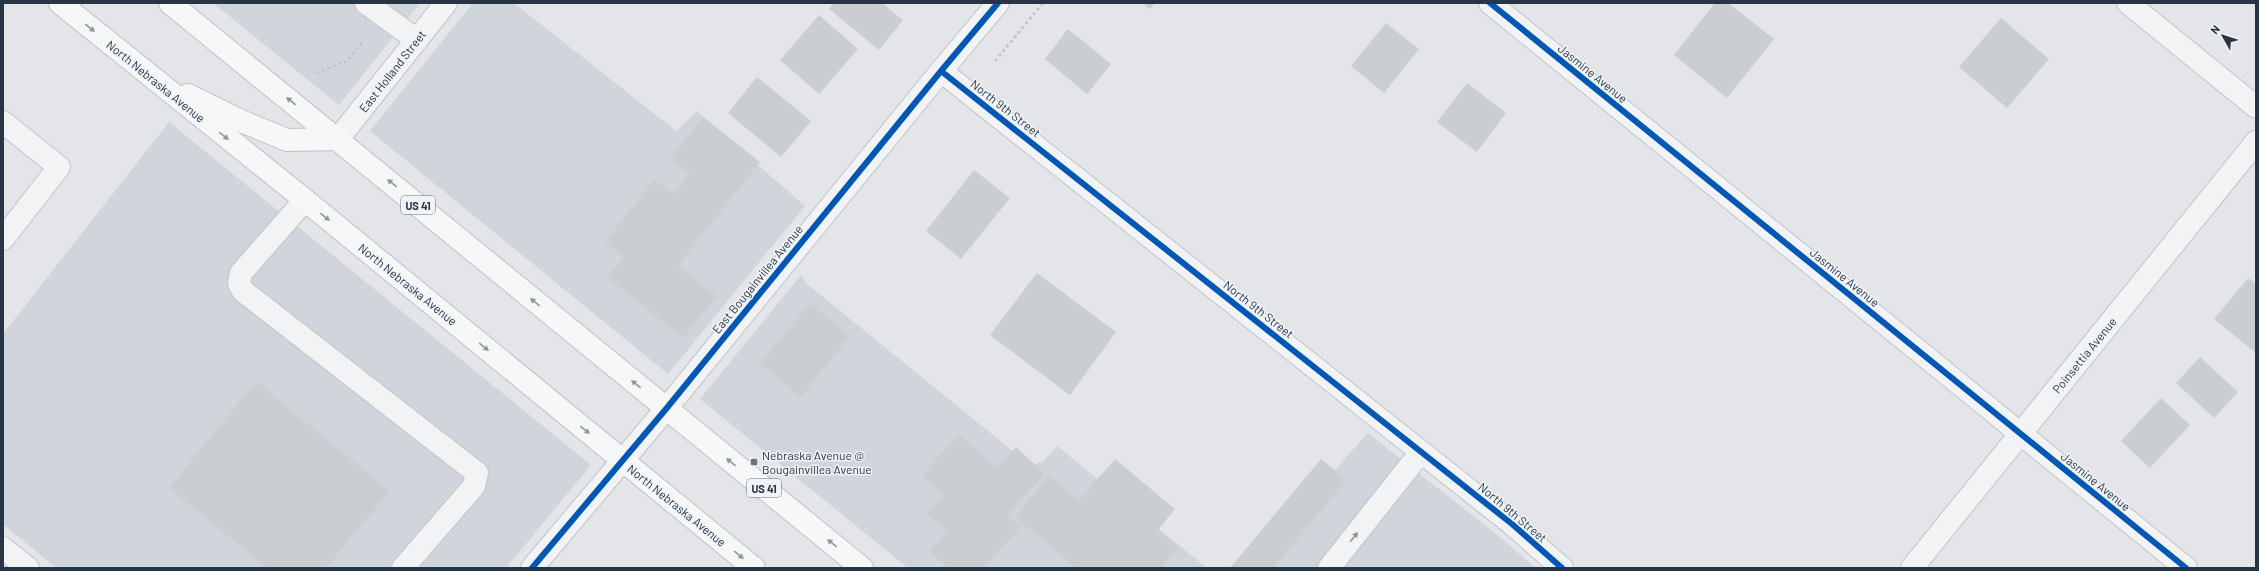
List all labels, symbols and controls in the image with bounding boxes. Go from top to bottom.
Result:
north arrow [2203,16,2243,56]
text: N [2207,22,2222,36]
one-way arrow [84,23,95,32]
street label: East Holland Street [356,27,428,115]
street label: North Nebraska Avenue [104,37,208,125]
street label: Jasmine Avenue [1556,41,1630,105]
street label: North 9th Street [968,76,1044,140]
one-way arrow [286,97,296,106]
one-way arrow [218,131,229,140]
one-way arrow [386,179,397,188]
road number: US 41 [401,196,435,214]
one-way arrow [320,212,331,221]
street label: East Bougainvillea Avenue [709,222,805,336]
street label: North Nebraska Avenue [356,240,460,328]
street label: Jasmine Avenue [1808,245,1882,309]
street label: North 9th Street [1221,277,1297,341]
one-way arrow [530,297,541,306]
street label: Poinsettia Avenue [2049,314,2119,396]
one-way arrow [479,343,490,351]
one-way arrow [630,380,641,388]
one-way arrow [580,425,590,434]
place label: Nebraska Avenue @ Bougainvillea Avenue [762,448,872,476]
street label: Jasmine Avenue [2059,449,2133,513]
one-way arrow [726,457,736,466]
marker: Nebraska Avenue @ Bougainvillea Avenue [749,457,759,467]
street label: North Nebraska Avenue [625,461,729,549]
road number: US 41 [747,479,781,497]
street label: North 9th Street [1476,479,1550,545]
one-way arrow [1349,532,1358,543]
one-way arrow [827,539,837,548]
one-way arrow [733,551,744,560]

